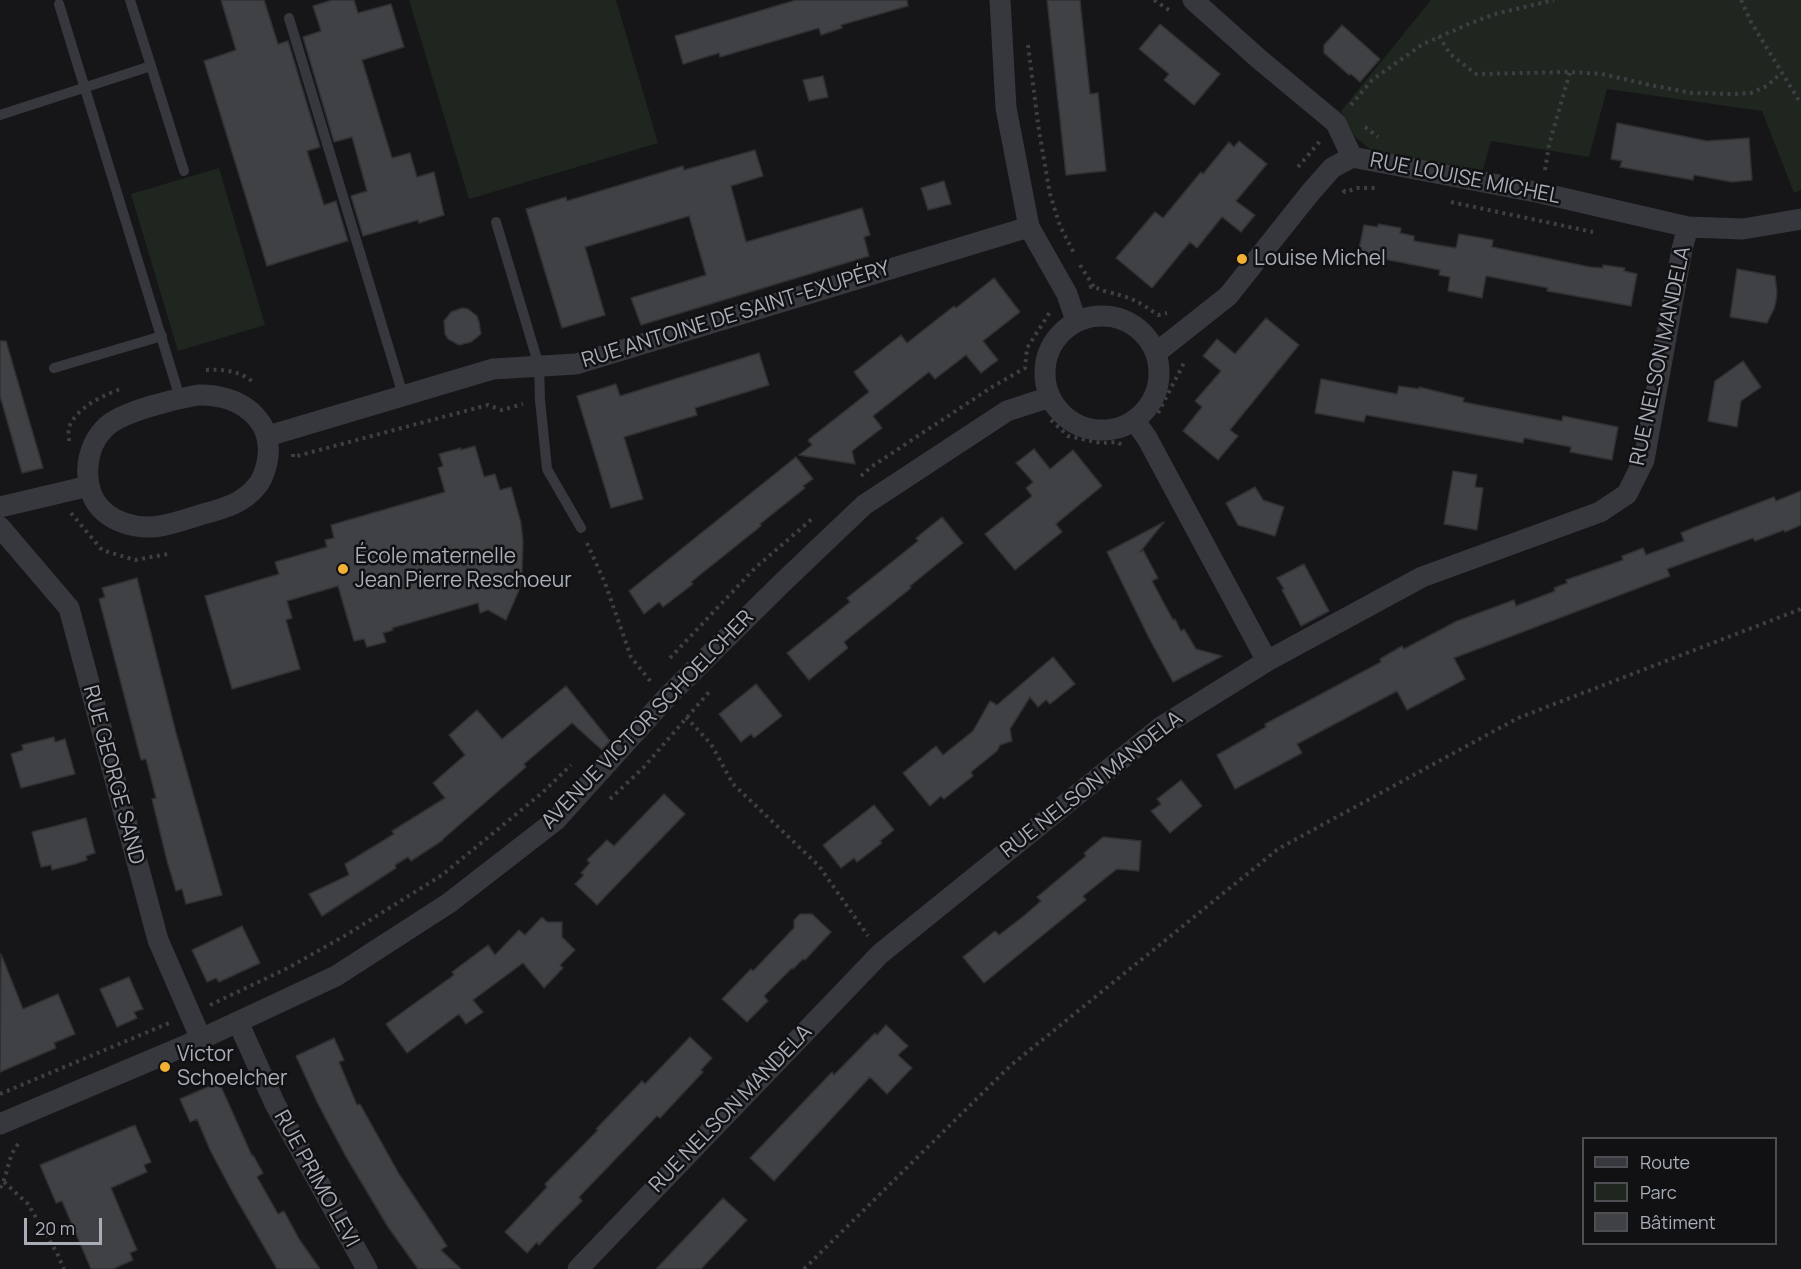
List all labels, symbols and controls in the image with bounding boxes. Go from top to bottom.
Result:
street label: RUE LOUISE MICHEL [1368,148,1562,210]
street label: RUE NELSON MANDELA [1625,244,1697,468]
place label: Louise Michel [1254,246,1386,272]
marker: Louise Michel [1235,252,1249,266]
street label: RUE ANTOINE DE SAINT-EXUPÉRY [579,256,893,374]
place label: École maternelle Jean Pierre Reschoeur [355,544,572,594]
marker: École maternelle Jean Pierre Reschoeur [336,562,350,576]
street label: AVENUE VICTOR SCHOELCHER [537,605,759,835]
street label: RUE GEORGE SAND [77,683,149,867]
street label: RUE NELSON MANDELA [996,706,1188,864]
street label: RUE NELSON MANDELA [644,1020,818,1198]
place label: Victor Schoelcher [177,1042,288,1092]
marker: Victor Schoelcher [158,1060,172,1074]
street label: RUE PRIMO LEVI [268,1106,364,1252]
legend [1582,1137,1777,1245]
text: Route [1640,1150,1690,1174]
text: Parc [1640,1180,1677,1204]
scale bar [27,1206,105,1244]
text: Bâtiment [1640,1210,1716,1234]
text: 20 m [35,1216,75,1240]

